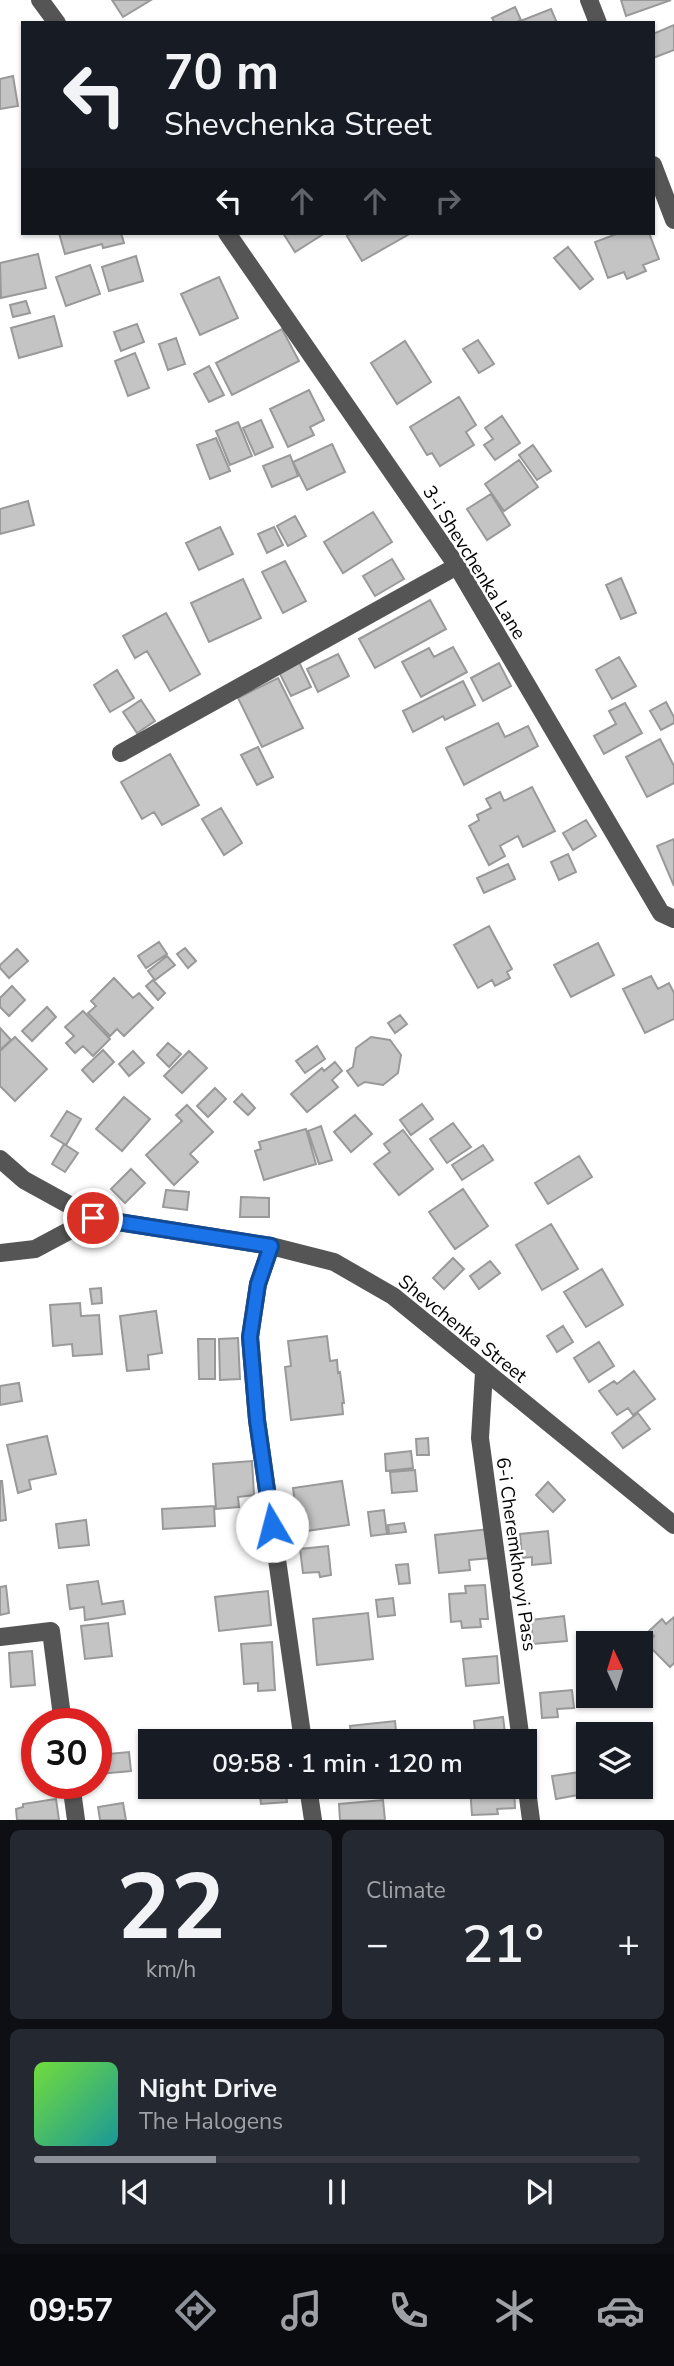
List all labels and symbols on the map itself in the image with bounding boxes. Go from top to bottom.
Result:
street label: 3-i Shevchenka Lane [416,481,532,644]
pin [63,1188,123,1248]
street label: Shevchenka Street [392,1269,533,1389]
street label: 6-i Cheremkhovyi Pass [490,1456,542,1653]
position arrow [235,1489,309,1563]
north arrow [576,1631,653,1708]
speed limit sign: 30 [21,1708,112,1799]

